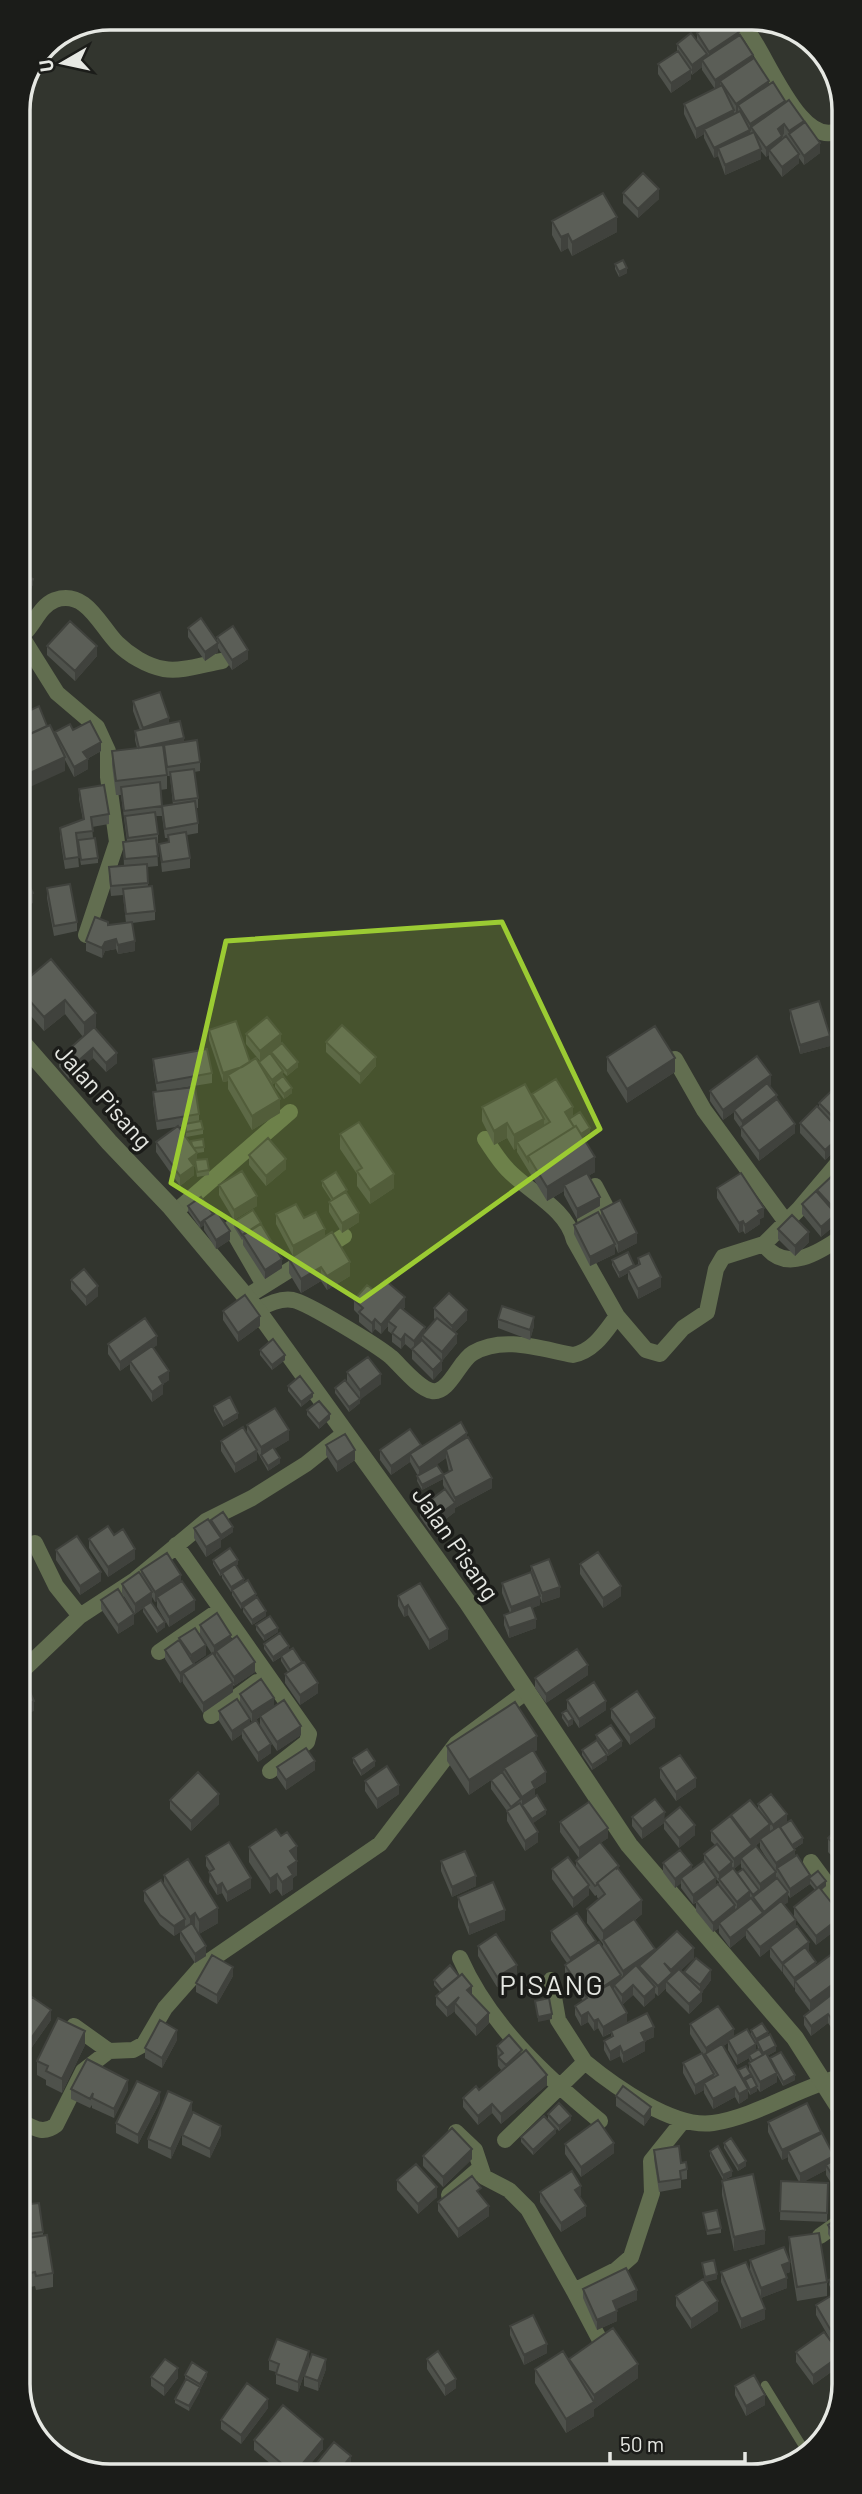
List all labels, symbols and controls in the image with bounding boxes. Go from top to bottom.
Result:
north arrow [28,28,98,98]
text: U [33,58,58,73]
street label: Jalan Pisang [49,1037,159,1155]
street label: Jalan Pisang [407,1481,506,1605]
district label: PISANG [499,1967,605,2001]
scale bar [610,2420,745,2464]
text: 50 m [620,2431,664,2456]

